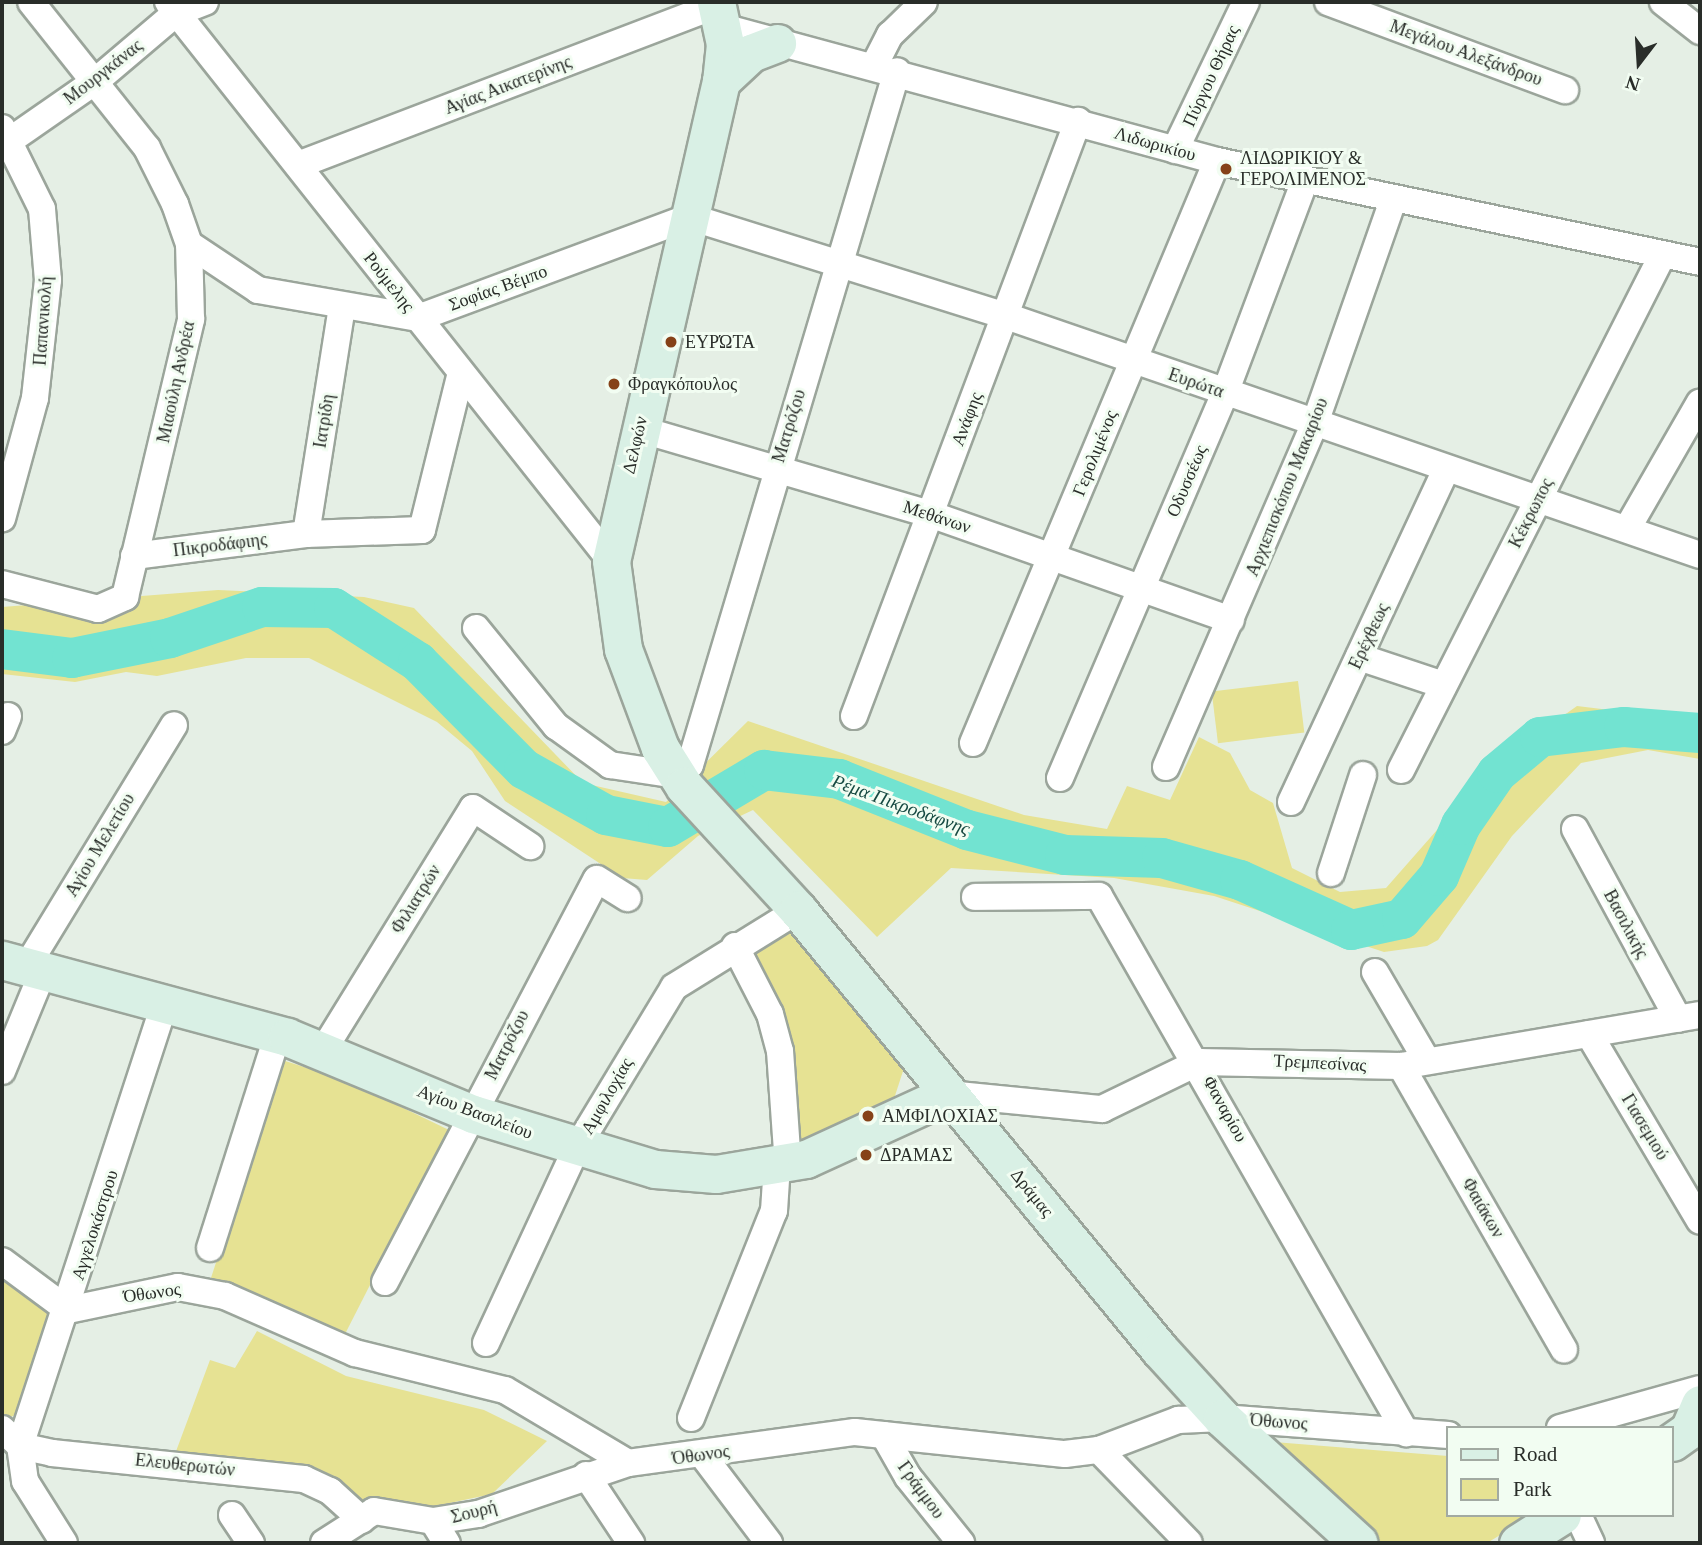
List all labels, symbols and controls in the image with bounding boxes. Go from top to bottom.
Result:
street label: Μεγάλου Αλεξάνδρου [1386,15,1546,91]
street label: Πύργου Θήρας [1178,22,1244,130]
north arrow [1604,28,1674,98]
street label: Μουργκάνας [59,35,147,109]
street label: Αγίας Αικατερίνης [441,51,575,119]
text: N [1623,72,1642,96]
street label: Λιδωρικίου [1112,122,1198,166]
place label: ΛΙΔΩΡΙΚΙΟΥ & ΓΕΡΟΛΙΜΕΝΟΣ [1240,148,1366,190]
marker: ΛΙΔΩΡΙΚΙΟΥ & ΓΕΡΟΛΙΜΕΝΟΣ [1218,161,1234,177]
street label: Ρούμελης [359,248,419,316]
street label: Σοφίας Βέμπο [446,260,550,316]
street label: Παπανικολή [29,276,57,366]
street label: Μιαούλη Ανδρέα [152,319,200,445]
place label: ΕΥΡΏΤΑ [685,331,755,353]
marker: ΕΥΡΏΤΑ [663,334,679,350]
street label: Ευρώτα [1165,363,1227,403]
place label: Φραγκόπουλος [628,373,737,395]
marker: Φραγκόπουλος [606,376,622,392]
street label: Ματρόζου [768,387,810,465]
street label: Ανάφης [947,389,987,449]
street label: Ιατρίδη [309,392,339,450]
street label: Αρχιεπισκόπου Μακαρίου [1241,395,1333,579]
street label: Γερολιμένος [1068,407,1122,499]
street label: Δελφών [618,414,652,476]
street label: Οδυσσέως [1162,442,1212,520]
street label: Κέκρωπος [1504,474,1558,552]
street label: Μεθάνων [900,496,974,538]
street label: Πικροδάφιης [172,529,268,561]
street label: Ερέχθεως [1344,599,1394,673]
water label: Ρέμα Πικροδάφνης [829,769,973,841]
street label: Αγίου Μελετίου [61,789,139,901]
street label: Φιλιατρών [386,861,446,937]
street label: Βασιλικής [1599,886,1653,962]
street label: Ματρόζου [480,1007,534,1083]
street label: Τρεμπεσίνας [1273,1050,1367,1076]
street label: Αμφιλοχίας [576,1054,638,1138]
street label: Φαναρίου [1198,1072,1252,1146]
street label: Αγίου Βασιλείου [414,1080,536,1144]
street label: Γιασεμιού [1617,1090,1673,1164]
place label: ΑΜΦΙΛΟΧΙΑΣ [882,1105,998,1127]
marker: ΑΜΦΙΛΟΧΙΑΣ [860,1108,876,1124]
place label: ΔΡΑΜΑΣ [880,1144,952,1166]
marker: ΔΡΑΜΑΣ [858,1147,874,1163]
street label: Δράμας [1006,1164,1058,1222]
street label: Αγγελοκάστρου [67,1167,123,1283]
street label: Φαιάκων [1457,1174,1509,1242]
street label: Όθωνος [122,1278,182,1308]
street label: Όθωνος [1249,1409,1309,1435]
legend [1446,1426,1674,1517]
street label: Όθωνος [671,1440,731,1470]
text: Road [1513,1442,1557,1466]
street label: Ελευθερωτών [134,1449,236,1481]
street label: Γράμμου [893,1457,949,1523]
text: Park [1513,1477,1552,1501]
street label: Σουρή [449,1496,499,1528]

